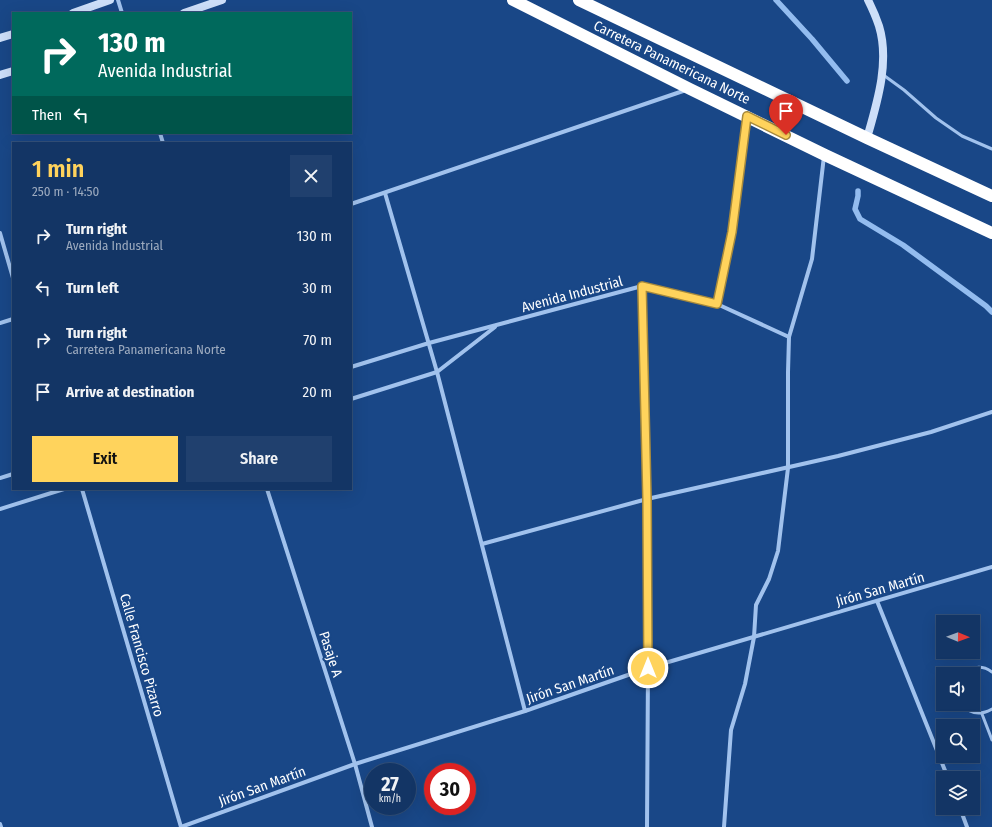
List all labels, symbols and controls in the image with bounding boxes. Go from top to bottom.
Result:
street label: Carretera Panamericana Norte [591,17,753,108]
text: 130 m [98,26,166,59]
icon: right [32,28,84,80]
text: Avenida Industrial [98,60,232,82]
pin [769,94,803,135]
icon: arrive [775,100,797,122]
icon: left [70,104,92,126]
text: Then [32,106,62,124]
text: 1 min [32,155,84,183]
button: close [290,155,332,197]
text: 250 m · 14:50 [32,184,99,199]
text: Turn right [66,220,127,238]
icon: right [32,225,54,247]
text: 130 m [297,227,332,245]
text: Avenida Industrial [66,238,163,253]
street label: Avenida Industrial [520,273,625,316]
icon: left [32,277,54,299]
text: Turn left [66,279,119,297]
text: 30 m [302,279,332,297]
text: Turn right [66,324,127,342]
icon: right [32,329,54,351]
text: 70 m [303,331,332,349]
text: Carretera Panamericana Norte [66,342,226,357]
icon: arrive [32,381,54,403]
text: Arrive at destination [66,383,194,401]
text: 20 m [303,383,332,401]
button: Exit [32,436,178,482]
button: Share [186,436,332,482]
street label: Jirón San Martín [834,569,926,610]
street label: Calle Francisco Pizarro [116,592,167,719]
north arrow [936,615,980,659]
map controls [936,615,980,815]
street label: Pasaje A [315,629,346,680]
position arrow [627,647,669,689]
street label: Jirón San Martín [524,662,616,707]
button: sound [936,667,980,711]
button: search [936,719,980,763]
street label: Jirón San Martín [216,763,308,810]
speed limit sign: 30 [424,763,476,815]
button: layers [936,771,980,815]
text: 27 [381,772,399,796]
text: km/h [379,793,401,805]

